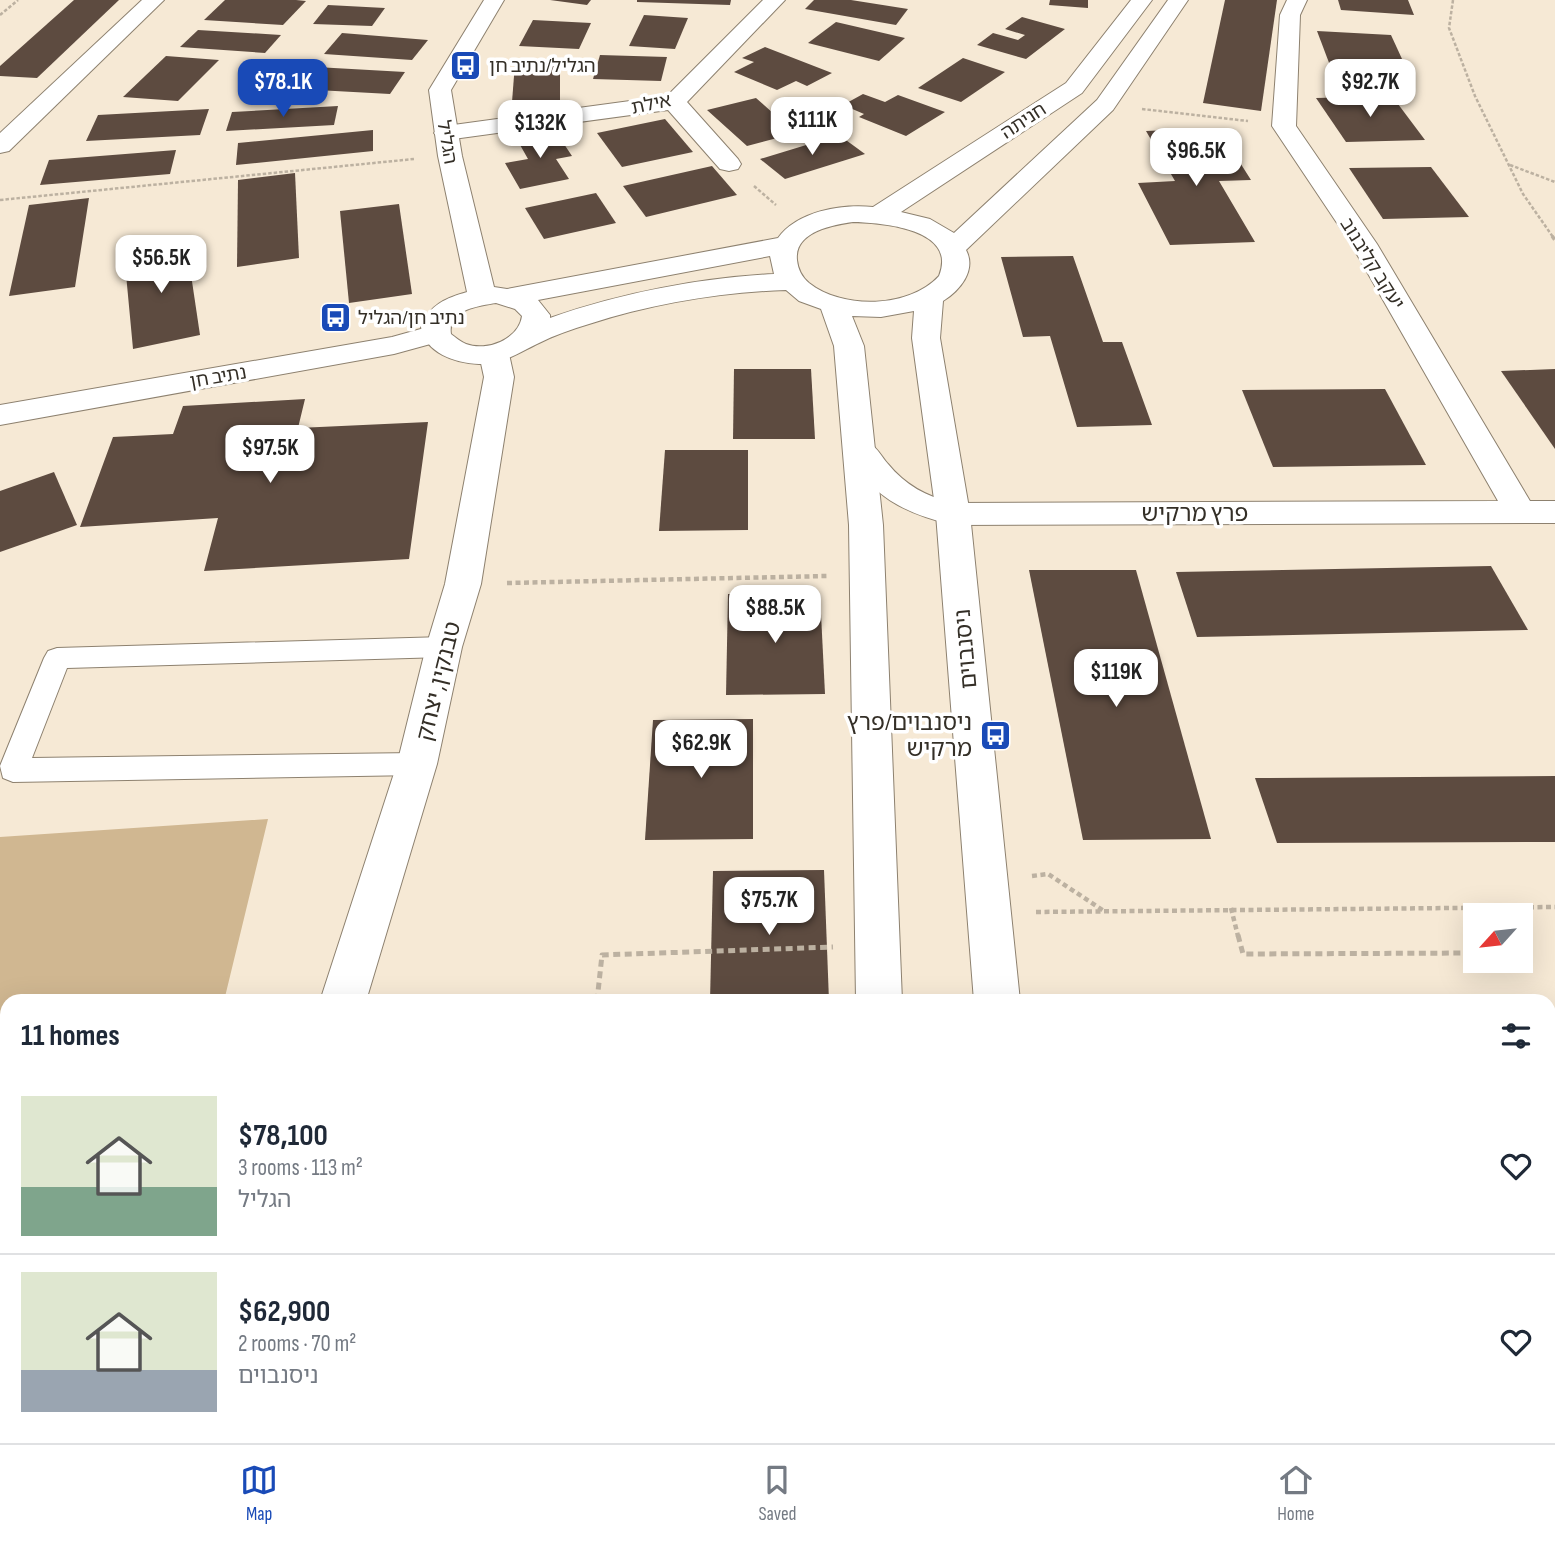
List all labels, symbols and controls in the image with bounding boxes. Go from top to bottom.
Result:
bus stop icon: הגליל/נתיב חן [449,48,483,82]
place label: הגליל/נתיב חן [489,55,596,78]
pin: $78.1K [226,60,340,119]
pin: $92.7K [1313,60,1427,119]
text: $78.1K [254,68,312,96]
text: $92.7K [1341,68,1399,96]
street label: אילת [629,89,673,120]
pin: $111K [763,97,861,157]
street label: חניתה [997,98,1051,144]
pin: $132K [491,100,589,160]
text: $111K [787,106,837,134]
text: $132K [514,109,566,137]
street label: הגליל [431,119,462,166]
pin: $96.5K [1139,128,1253,188]
text: $96.5K [1166,137,1226,165]
street label: יעקב קליבנוב [1335,214,1409,314]
pin: $56.5K [104,236,218,295]
text: $56.5K [132,244,191,272]
bus stop icon: נתיב חן/הגליל [318,300,352,334]
place label: נתיב חן/הגליל [358,307,465,330]
street label: נתיב חן [188,361,248,394]
pin: $97.5K [213,426,327,485]
text: $97.5K [241,434,299,462]
street label: פרץ מרקיש [1142,500,1248,528]
pin: $88.5K [718,586,832,645]
text: $88.5K [745,594,805,622]
street label: ניסנבוים [949,608,983,690]
street label: טבנקין, יצחק [411,618,467,744]
pin: $119K [1067,650,1165,709]
text: $119K [1090,658,1142,686]
place label: ניסנבוים/פרץ מרקיש [847,709,972,763]
bus stop icon: ניסנבוים/פרץ מרקיש [978,718,1012,752]
pin: $62.9K [644,720,758,780]
text: $62.9K [671,729,731,757]
pin: $75.7K [712,878,826,937]
text: $75.7K [740,886,798,914]
north arrow [1463,903,1533,973]
map controls [1463,903,1533,973]
icon: filters [1497,1017,1535,1055]
text: 11 homes [21,1018,120,1054]
text: $78,100 [238,1118,328,1154]
icon: home [77,1124,161,1208]
icon: heart [1497,1147,1535,1185]
text: 3 rooms · 113 m² [238,1154,363,1182]
text: הגליל [238,1186,291,1214]
text: $62,900 [238,1294,330,1330]
icon: home [77,1300,161,1384]
icon: heart [1497,1323,1535,1361]
text: 2 rooms · 70 m² [238,1330,356,1358]
text: ניסנבוים [238,1362,318,1390]
tab: Map [240,1461,278,1526]
tab: Saved [758,1461,797,1526]
tab: Home [1277,1461,1315,1526]

